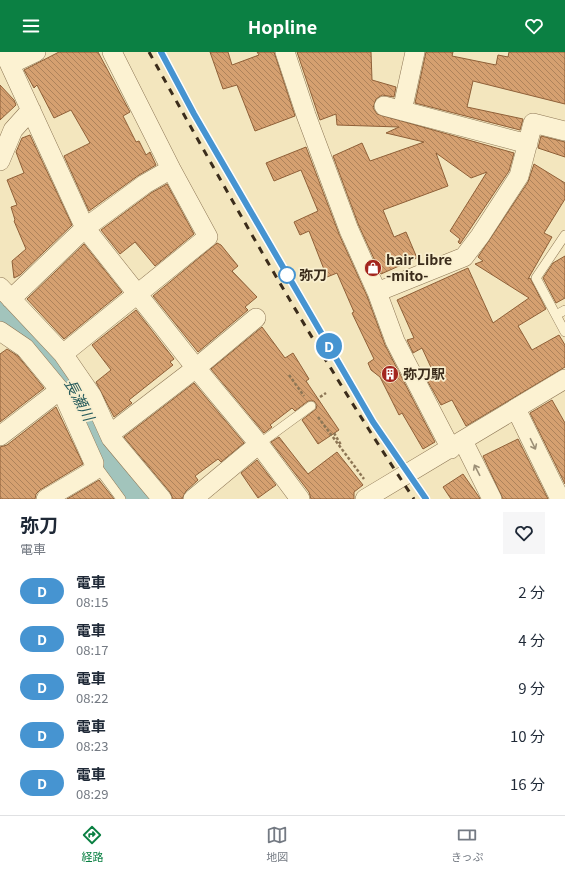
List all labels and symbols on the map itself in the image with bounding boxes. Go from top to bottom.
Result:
place label: hair Libre -mito- [386,249,452,285]
shop icon: hair Libre -mito- [363,258,383,278]
place label: 弥刀 [299,264,327,284]
marker: 弥刀 [278,266,296,284]
line badge: D [316,333,342,359]
place label: 弥刀駅 [403,363,445,383]
building icon: 弥刀駅 [380,364,400,384]
water label: 長瀬川 [60,374,101,426]
one-way arrow [530,438,537,450]
one-way arrow [473,464,481,476]

